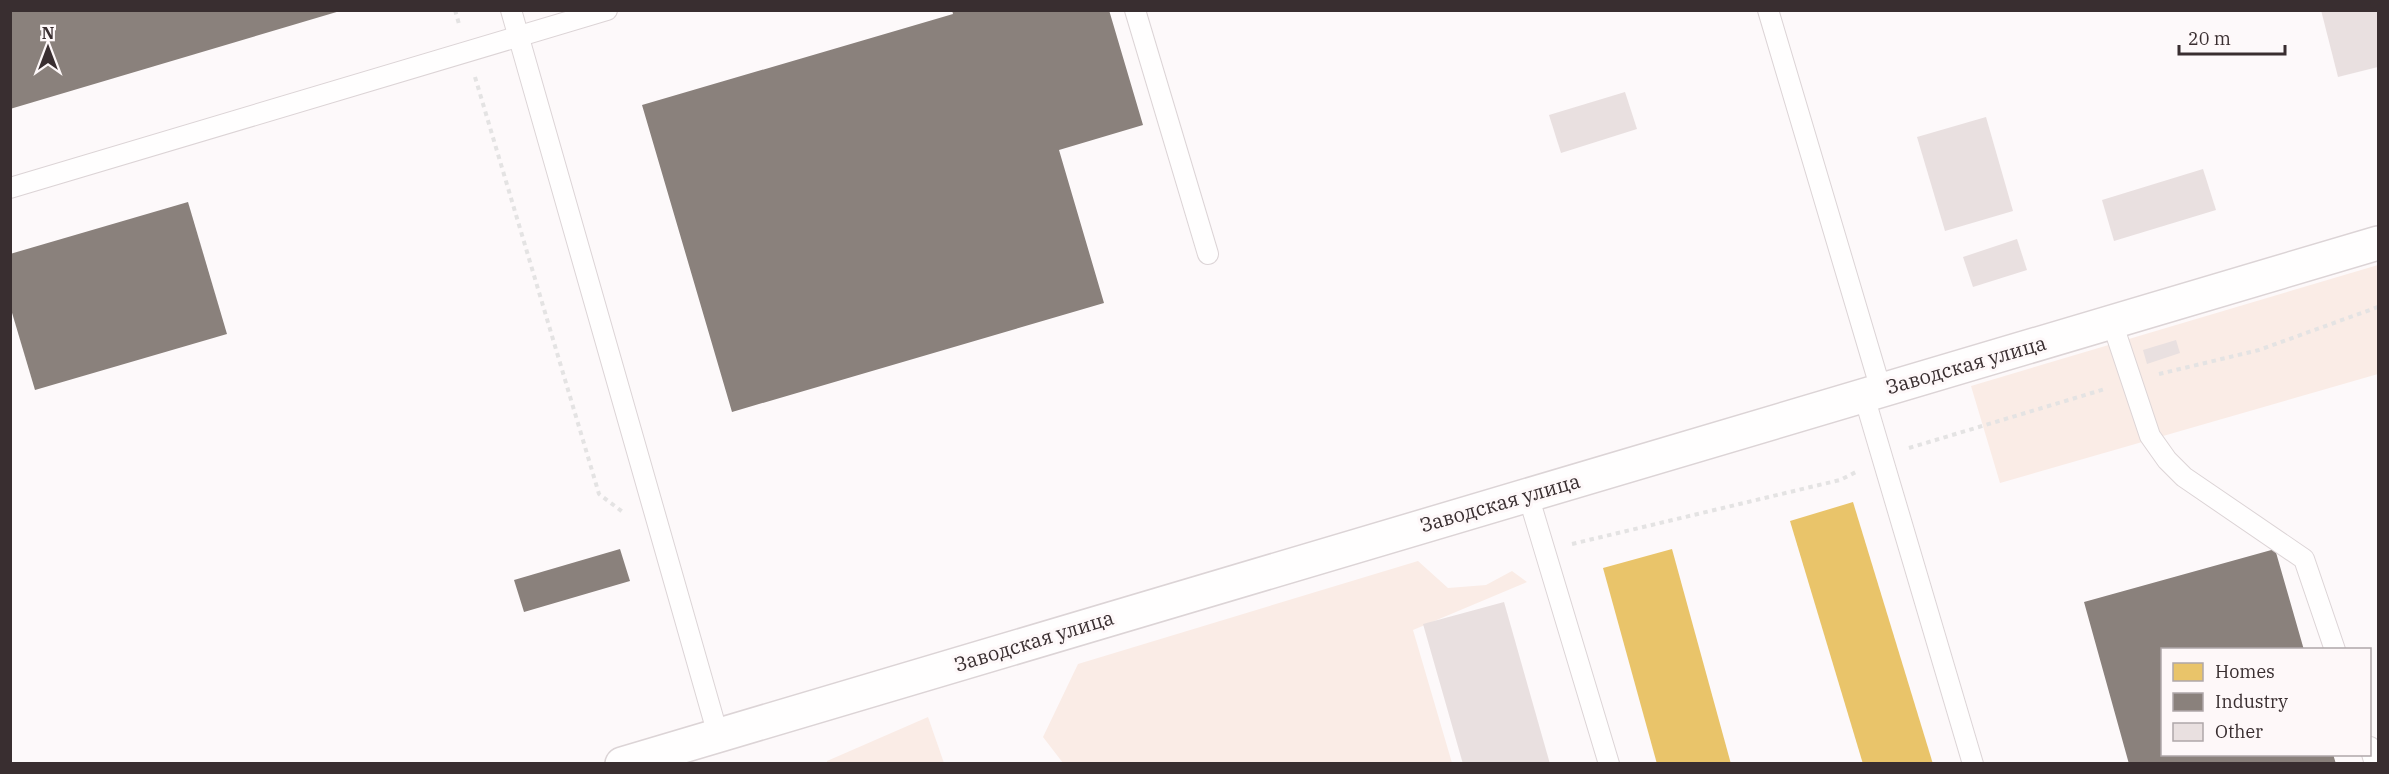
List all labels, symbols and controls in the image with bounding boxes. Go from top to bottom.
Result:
north arrow [18,18,78,78]
scale bar [2179,18,2286,56]
text: N [42,23,54,43]
text: 20 m [2188,27,2231,50]
street label: Заводская улица [1883,329,2049,400]
street label: Заводская улица [1417,467,1583,538]
street label: Заводская улица [951,603,1117,678]
legend [2161,648,2371,756]
text: Homes [2215,660,2275,683]
text: Industry [2215,690,2288,713]
text: Other [2215,720,2263,743]

